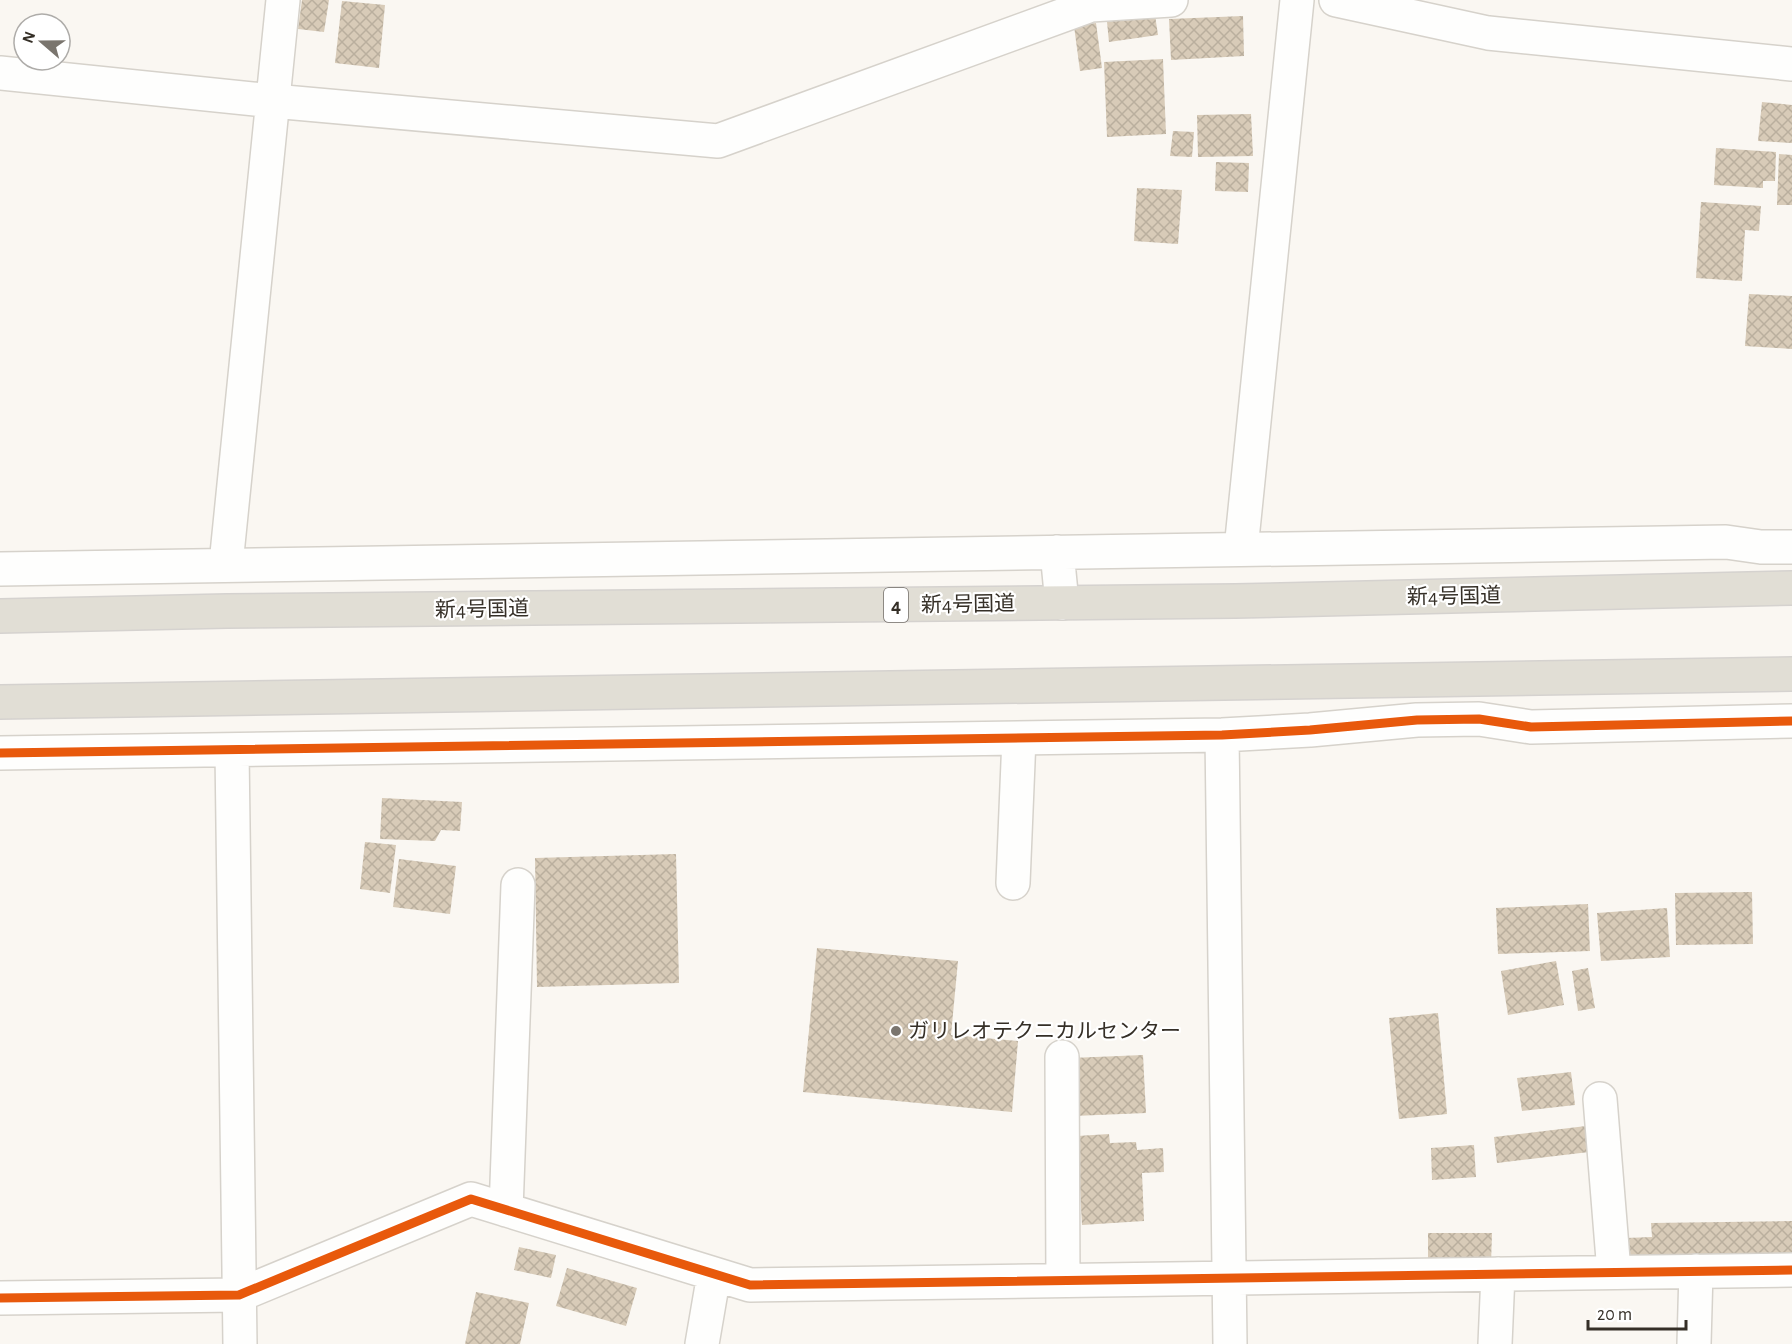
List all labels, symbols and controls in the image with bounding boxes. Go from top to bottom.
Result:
north arrow [12,12,72,72]
text: N [19,29,38,45]
street label: 新4号国道 [1407,584,1501,608]
road number: 4 [884,588,908,622]
street label: 新4号国道 [921,592,1015,616]
street label: 新4号国道 [435,597,529,621]
place label: ガリレオテクニカルセンター [908,1020,1181,1042]
marker: ガリレオテクニカルセンター [889,1024,903,1038]
scale bar [1588,1293,1686,1331]
text: 20 m [1597,1306,1632,1324]

